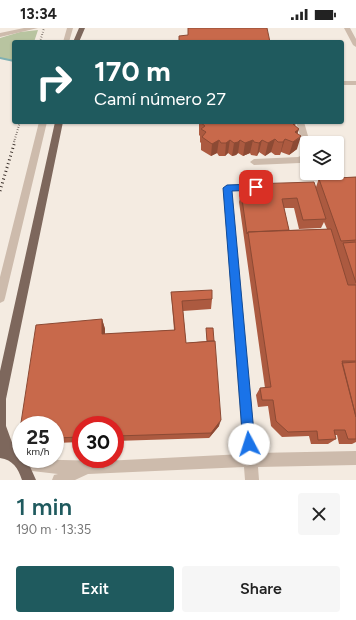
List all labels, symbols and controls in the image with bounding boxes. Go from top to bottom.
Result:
text: 13:34 [20,5,57,23]
text: 170 m [94,54,171,88]
icon: right [28,56,80,108]
text: Camí número 27 [94,88,226,110]
map controls [300,136,344,180]
button: layers [300,136,344,180]
pin [239,170,273,204]
icon: arrive [245,176,267,198]
speed limit sign: 30 [72,416,124,468]
position arrow [228,423,270,465]
text: 25 [26,425,50,449]
text: km/h [27,445,49,458]
text: 1 min [16,492,72,521]
button: close [298,493,340,535]
text: 190 m · 13:35 [16,522,91,537]
button: Exit [16,566,174,612]
button: Share [182,566,340,612]

